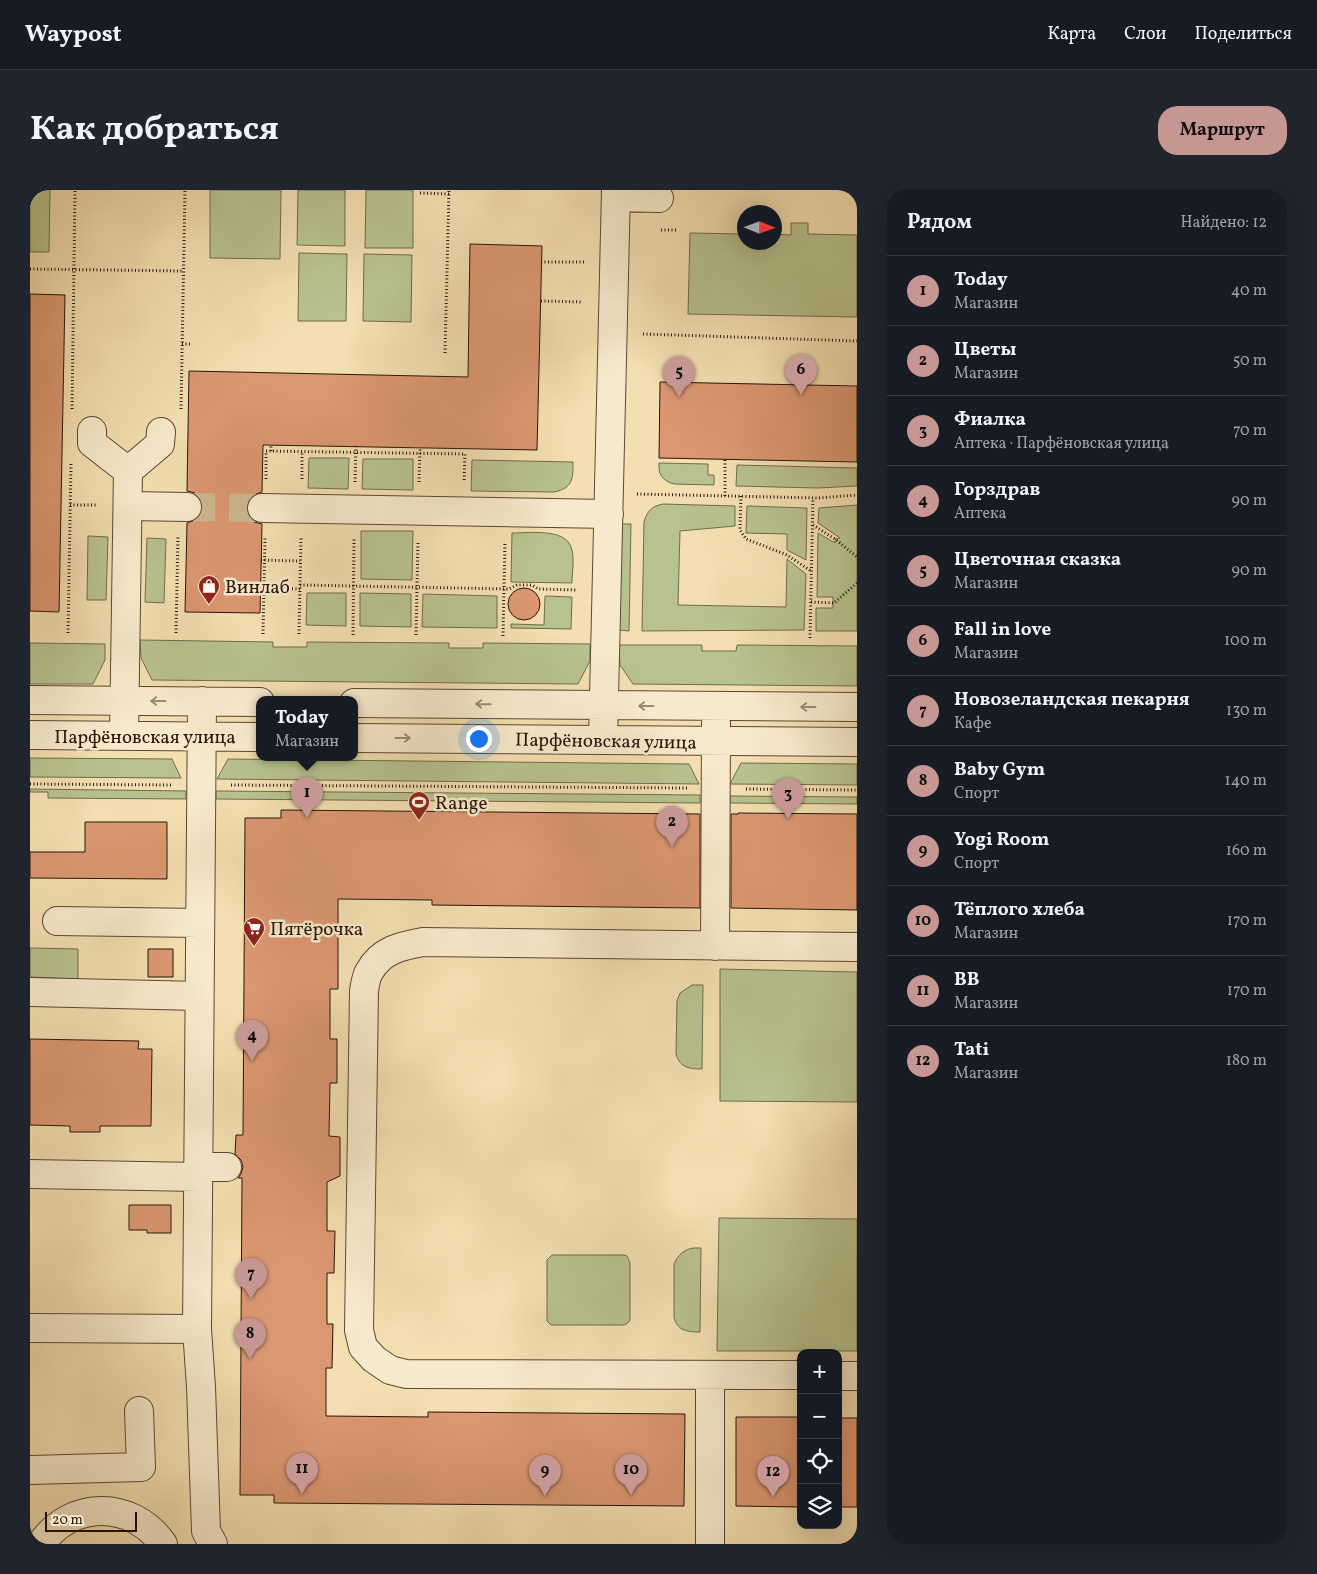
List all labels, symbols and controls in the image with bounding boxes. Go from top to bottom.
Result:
text: Waypost [25,18,122,52]
text: Карта [1048,22,1096,47]
text: Слои [1124,22,1166,47]
text: Поделиться [1194,22,1292,47]
text: Как добраться [30,106,279,154]
button: Маршрут [1158,106,1287,155]
north arrow [737,205,782,250]
text: Рядом [907,208,972,237]
text: Найдено: 12 [1181,212,1267,234]
text: Today [954,267,1008,293]
text: 1 [920,280,926,302]
text: 40 m [1231,280,1267,302]
text: Магазин [954,293,1018,315]
text: Цветы [954,337,1016,363]
text: 2 [919,350,927,372]
text: 50 m [1233,350,1267,372]
pin: 6 [785,354,817,395]
pin: 5 [663,356,695,397]
text: Магазин [954,363,1018,385]
text: Фиалка [954,407,1026,433]
text: 3 [919,420,927,442]
text: 70 m [1233,420,1267,442]
text: Аптека · Парфёновская улица [954,433,1169,455]
text: Горздрав [954,477,1041,503]
text: 4 [918,490,928,512]
text: 90 m [1231,490,1267,512]
text: Аптека [954,503,1007,525]
text: Цветочная сказка [954,547,1121,573]
text: 5 [919,560,927,582]
text: 90 m [1231,560,1267,582]
text: Магазин [954,573,1018,595]
shop icon: Винлаб [197,574,221,605]
place label: Винлаб [225,575,290,601]
text: Fall in love [954,617,1051,643]
text: 6 [919,630,927,652]
text: 100 m [1224,630,1267,652]
text: Магазин [954,643,1018,665]
text: Новозеландская пекарня [954,687,1190,713]
one-way arrow [151,696,167,706]
popup [256,696,358,761]
one-way arrow [476,699,492,709]
text: 7 [919,700,927,722]
text: 130 m [1226,700,1267,722]
one-way arrow [638,701,654,711]
one-way arrow [801,702,817,712]
text: Today [275,705,329,731]
text: Кафе [954,713,992,735]
street label: Парфёновская улица [54,725,236,751]
your location [466,726,492,752]
street label: Парфёновская улица [515,727,697,757]
text: Магазин [275,731,339,753]
one-way arrow [394,733,411,743]
text: Baby Gym [954,757,1045,783]
text: 8 [919,770,927,792]
text: 140 m [1225,770,1267,792]
pin: 1 [291,777,323,818]
pin: 3 [772,778,804,819]
text: Спорт [954,783,999,805]
sports icon: Range [407,790,431,821]
place label: Range [435,791,488,817]
pin: 2 [656,806,688,847]
text: Yogi Room [954,827,1049,853]
text: 9 [919,840,927,862]
text: 160 m [1226,840,1267,862]
text: Спорт [954,853,999,875]
text: Тёплого хлеба [954,897,1085,923]
text: 10 [915,910,931,932]
text: 170 m [1227,910,1267,932]
supermarket icon: Пятёрочка [242,916,266,947]
place label: Пятёрочка [270,917,363,943]
text: Магазин [954,923,1018,945]
text: BB [954,967,979,993]
text: 11 [917,980,929,1002]
text: 170 m [1227,980,1267,1002]
text: Магазин [954,993,1018,1015]
pin: 4 [236,1020,268,1061]
text: Tati [954,1037,989,1063]
text: 12 [916,1050,930,1072]
text: 180 m [1226,1050,1267,1072]
text: Магазин [954,1063,1018,1085]
pin: 7 [235,1258,267,1299]
pin: 8 [234,1318,266,1359]
map controls [797,1349,842,1529]
button: + [797,1349,842,1394]
button: − [797,1394,842,1439]
button: locate [797,1439,842,1484]
pin: 11 [286,1453,318,1494]
pin: 10 [615,1454,647,1495]
pin: 9 [529,1455,561,1496]
pin: 12 [757,1456,789,1497]
button: layers [797,1484,842,1529]
scale bar [45,1509,138,1532]
text: 20 m [52,1511,83,1530]

